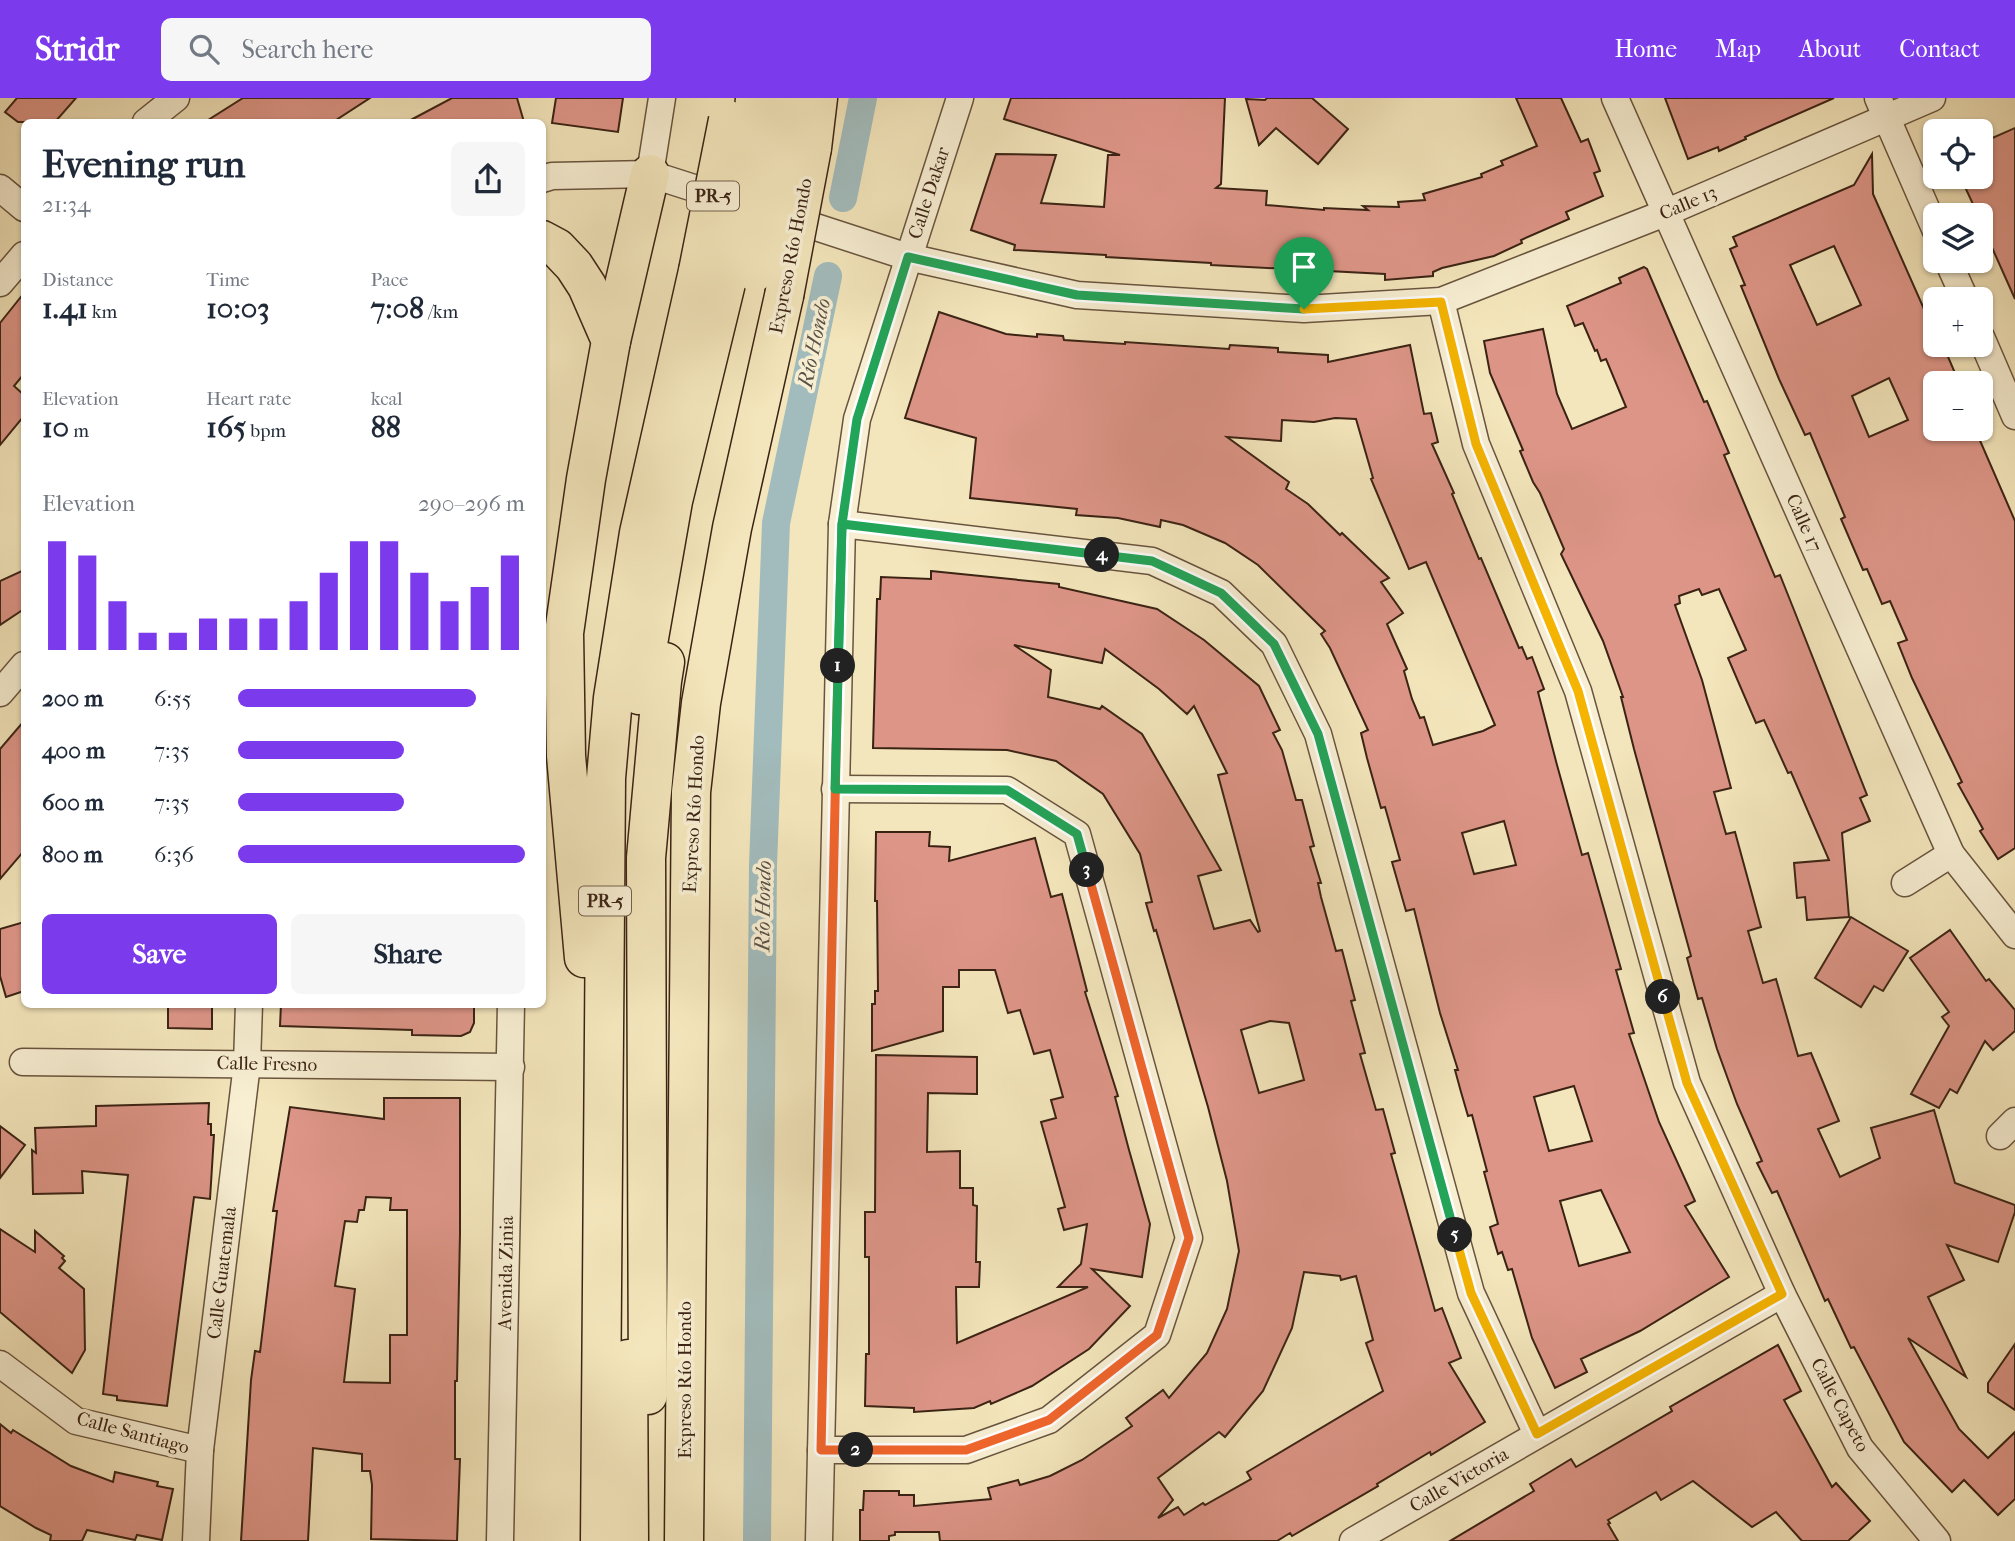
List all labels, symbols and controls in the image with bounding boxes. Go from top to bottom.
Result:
search box [161,18,651,81]
text: Stridr [35,30,119,69]
icon: search [185,30,223,68]
text: Search here [241,34,373,65]
text: Home [1615,35,1677,63]
text: Map [1715,35,1761,63]
text: About [1799,35,1861,63]
text: Contact [1899,35,1980,63]
map controls [1923,119,1993,441]
button: locate [1923,119,1993,189]
text: Evening run [42,142,245,187]
button: share [451,142,525,216]
street label: Calle Dakar [904,143,954,242]
street label: Expreso Río Hondo [765,176,817,336]
street label: Calle 13 [1656,181,1720,225]
road number: PR-5 [687,182,739,211]
text: 21:34 [42,191,91,218]
button: layers [1923,203,1993,273]
pin [1274,237,1334,309]
icon: arrive [1285,248,1323,286]
text: Distance [42,269,113,291]
text: Time [206,269,250,291]
text: Pace [371,269,409,291]
button: + [1923,287,1993,357]
text: 1.41 [42,291,88,326]
text: 10:03 [206,291,270,326]
text: 7:08 [371,291,424,326]
water label: Río Hondo [792,296,835,392]
text: km [88,301,117,323]
text: /km [424,301,458,323]
button: − [1923,371,1993,441]
text: Elevation [42,388,119,410]
text: Heart rate [206,388,291,410]
text: kcal [371,388,403,410]
text: 10 [42,410,69,445]
text: 165 [206,410,246,445]
text: 88 [371,410,401,445]
text: m [69,420,89,442]
text: bpm [246,420,286,442]
text: Elevation [42,490,135,517]
text: 290–296 m [418,490,525,517]
street label: Calle 17 [1781,490,1827,556]
pin: 4 [1084,538,1120,573]
text: 4 [1096,543,1107,565]
pin: 1 [820,648,856,684]
text: 1 [834,654,841,676]
text: 200 m [42,685,103,712]
text: 6:55 [154,685,192,712]
street label: Expreso Río Hondo [679,734,709,893]
text: 400 m [42,737,105,764]
text: 7:35 [154,737,190,764]
text: 600 m [42,789,104,816]
text: 7:35 [154,789,190,816]
text: 800 m [42,841,103,868]
text: 6:36 [154,841,194,868]
pin: 3 [1070,852,1104,888]
text: 3 [1083,858,1090,880]
water label: Río Hondo [750,860,776,954]
road number: PR-5 [579,886,631,916]
button: Save [42,914,277,994]
button: Share [291,914,525,994]
pin: 6 [1646,979,1680,1014]
text: 6 [1657,985,1668,1007]
street label: Calle Fresno [217,1052,318,1076]
street label: Calle Guatemala [203,1205,241,1340]
street label: Avenida Zinia [494,1216,518,1331]
pin: 5 [1438,1218,1472,1252]
text: 5 [1450,1223,1459,1245]
street label: Expreso Río Hondo [674,1301,696,1459]
street label: Calle Capeto [1806,1354,1874,1456]
street label: Calle Santiago [74,1407,192,1459]
pin: 2 [838,1432,874,1468]
text: 2 [851,1438,860,1460]
street label: Calle Victoria [1406,1443,1512,1517]

